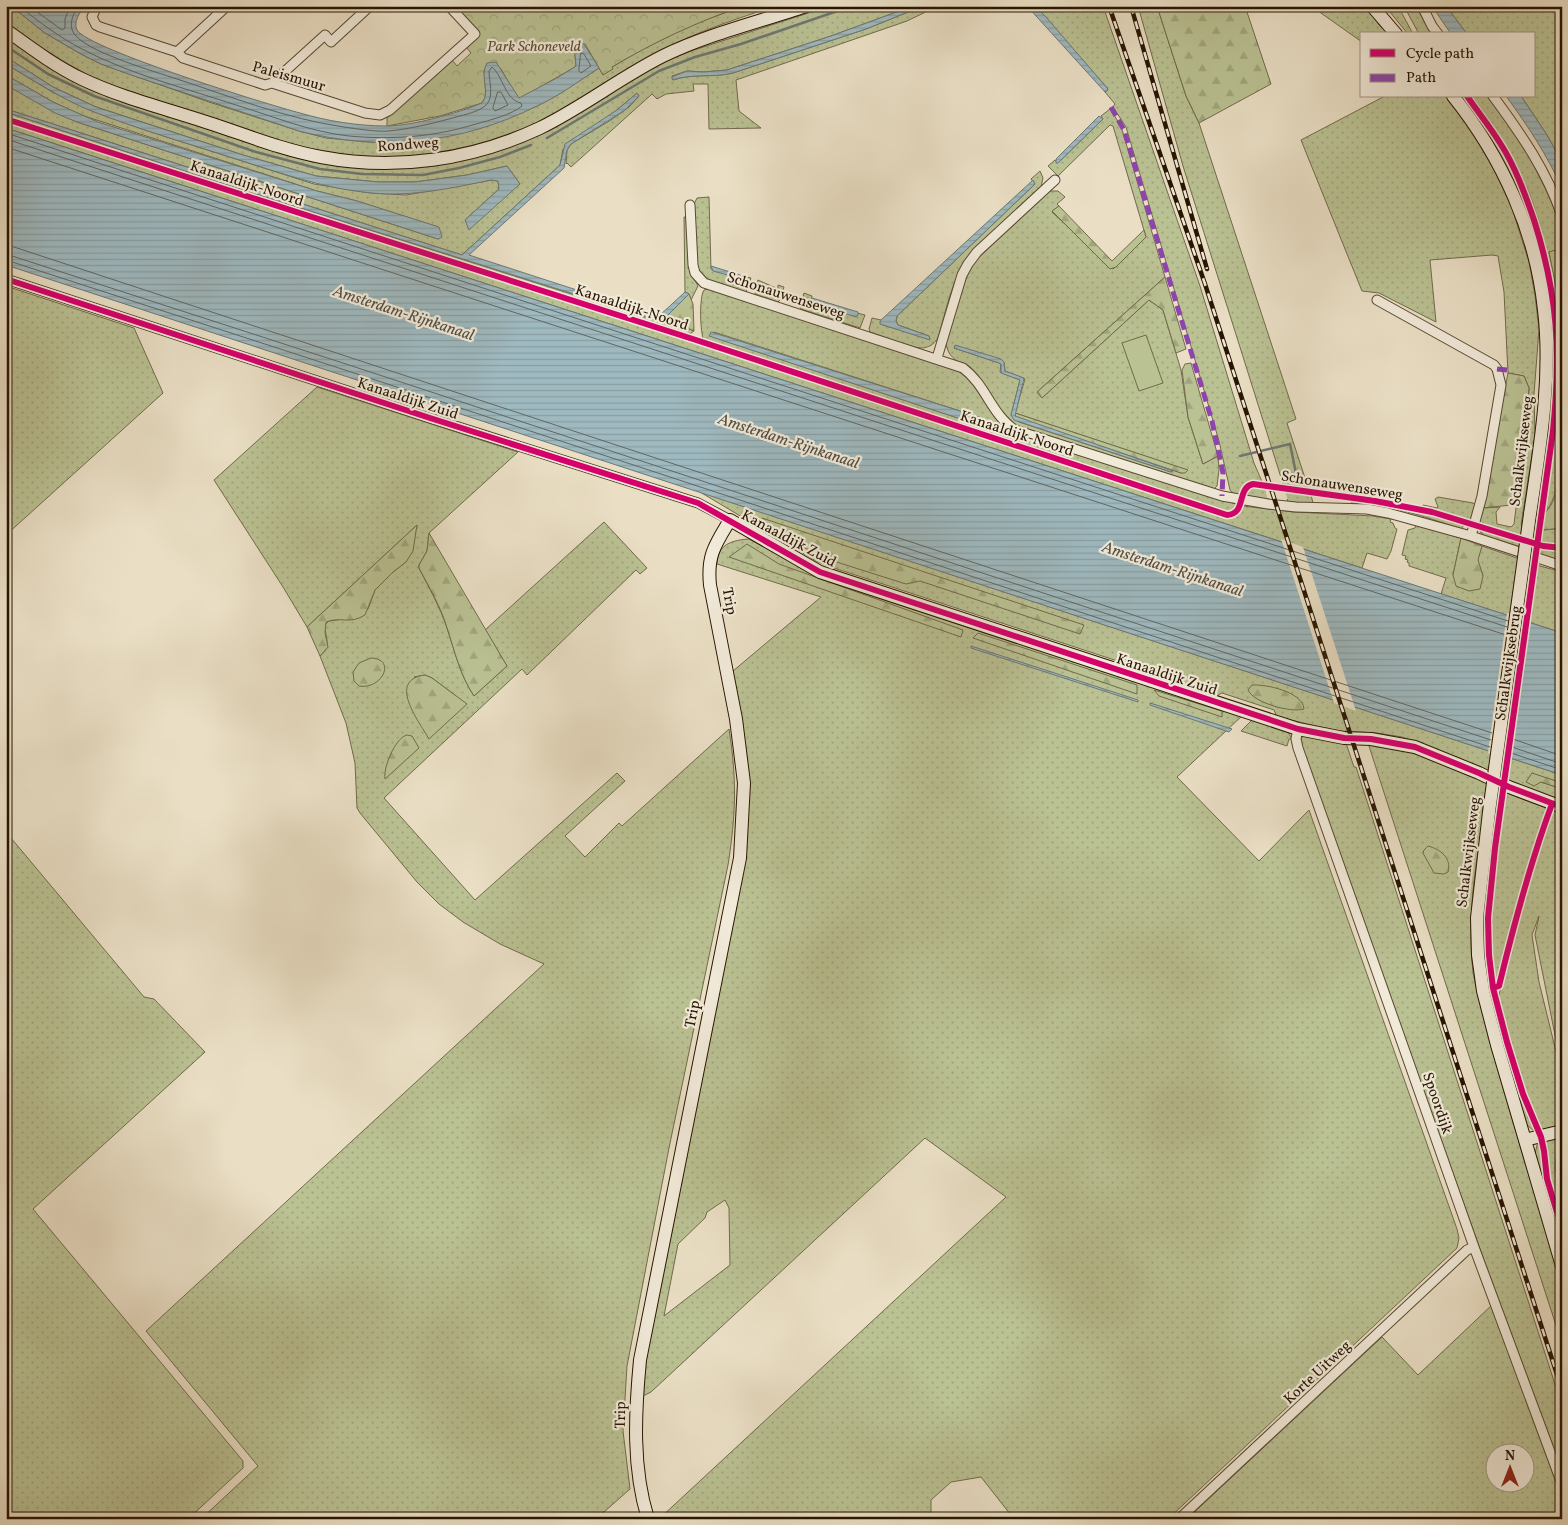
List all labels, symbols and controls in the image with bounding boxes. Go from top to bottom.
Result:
legend [1360,32,1536,98]
park label: Park Schoneveld [487,37,581,58]
text: Cycle path [1406,44,1474,65]
street label: Paleismuur [250,57,328,98]
text: Path [1406,68,1436,89]
street label: Rondweg [377,133,440,158]
street label: Kanaaldijk-Noord [187,156,306,213]
street label: Schonauwenseweg [724,267,848,326]
water label: Amsterdam-Rijnkanaal [329,280,477,347]
street label: Kanaaldijk-Noord [572,280,691,337]
street label: Kanaaldijk Zuid [354,373,461,426]
street label: Schalkwijkseweg [1505,394,1540,508]
street label: Kanaaldijk-Noord [957,406,1076,463]
water label: Amsterdam-Rijnkanaal [714,408,862,475]
street label: Schonauwenseweg [1279,466,1405,507]
street label: Kanaaldijk Zuid [737,505,840,573]
water label: Amsterdam-Rijnkanaal [1098,536,1246,603]
street label: Trip [716,586,741,617]
street label: Schalkwijksebrug [1491,604,1528,722]
street label: Kanaaldijk Zuid [1113,649,1220,702]
street label: Schalkwijkseweg [1452,795,1487,909]
street label: Trip [681,999,706,1030]
street label: Spoordijk [1416,1070,1457,1137]
street label: Korte Uitweg [1280,1336,1357,1410]
street label: Trip [611,1401,632,1429]
north arrow [1486,1442,1536,1492]
text: N [1505,1447,1515,1466]

